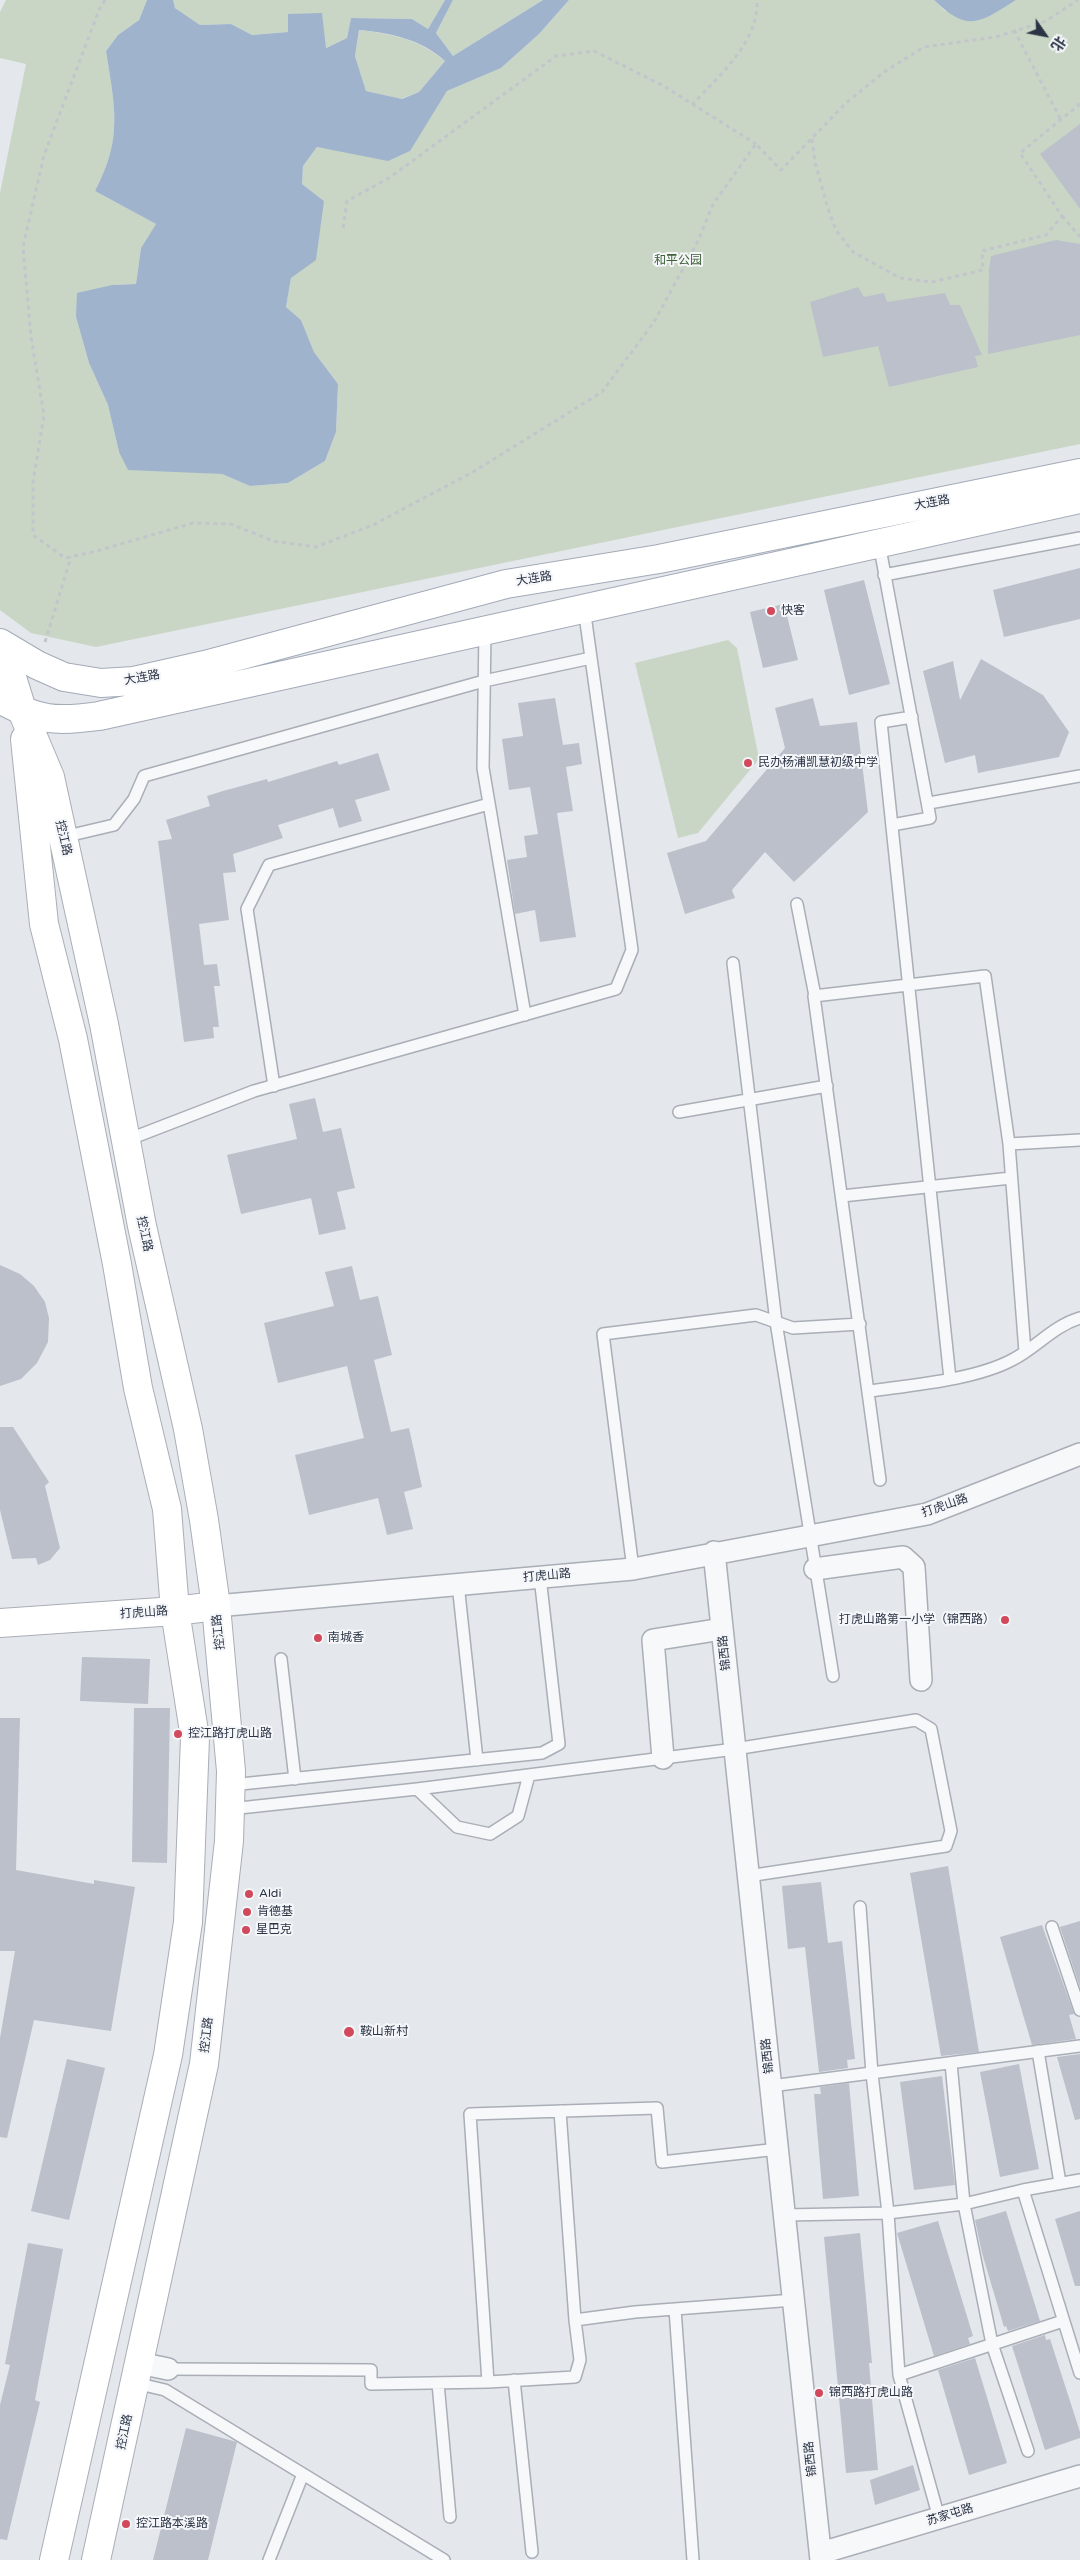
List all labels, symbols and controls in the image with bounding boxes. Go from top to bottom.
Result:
north arrow [1020,10,1070,60]
text: 北 [1047,33,1069,54]
park label: 和平公园 [654,254,702,268]
street label: 大连路 [913,492,951,514]
street label: 大连路 [515,569,553,589]
place label: 快客 [781,604,805,618]
marker: 快客 [765,605,777,617]
street label: 大连路 [123,668,161,688]
place label: 民办杨浦凯慧初级中学 [758,756,878,770]
marker: 民办杨浦凯慧初级中学 [742,757,754,769]
street label: 控江路 [52,819,74,857]
street label: 控江路 [133,1215,155,1253]
street label: 打虎山路 [920,1491,970,1521]
street label: 打虎山路 [522,1567,572,1585]
street label: 打虎山路 [120,1604,168,1622]
street label: 控江路 [210,1613,228,1651]
place label: 打虎山路第一小学（锦西路） [839,1613,995,1627]
marker: 打虎山路第一小学（锦西路） [999,1614,1011,1626]
place label: 南城香 [328,1631,364,1645]
marker: 南城香 [312,1632,324,1644]
street label: 锦西路 [716,1634,734,1672]
place label: 控江路打虎山路 [188,1727,272,1741]
marker: 控江路打虎山路 [172,1728,184,1740]
place label: Aldi [259,1887,281,1901]
marker: Aldi [243,1888,255,1900]
place label: 肯德基 [257,1905,293,1919]
marker: 肯德基 [241,1906,253,1918]
place label: 星巴克 [256,1923,292,1937]
marker: 星巴克 [240,1924,252,1936]
street label: 控江路 [198,2016,216,2054]
marker: 鞍山新村 [342,2025,356,2039]
place label: 鞍山新村 [360,2025,408,2039]
street label: 锦西路 [759,2037,777,2075]
place label: 锦西路打虎山路 [829,2386,913,2400]
marker: 锦西路打虎山路 [813,2387,825,2399]
street label: 控江路 [114,2413,136,2451]
street label: 锦西路 [802,2440,820,2478]
street label: 苏家屯路 [925,2501,975,2529]
place label: 控江路本溪路 [136,2517,208,2531]
marker: 控江路本溪路 [120,2518,132,2530]

